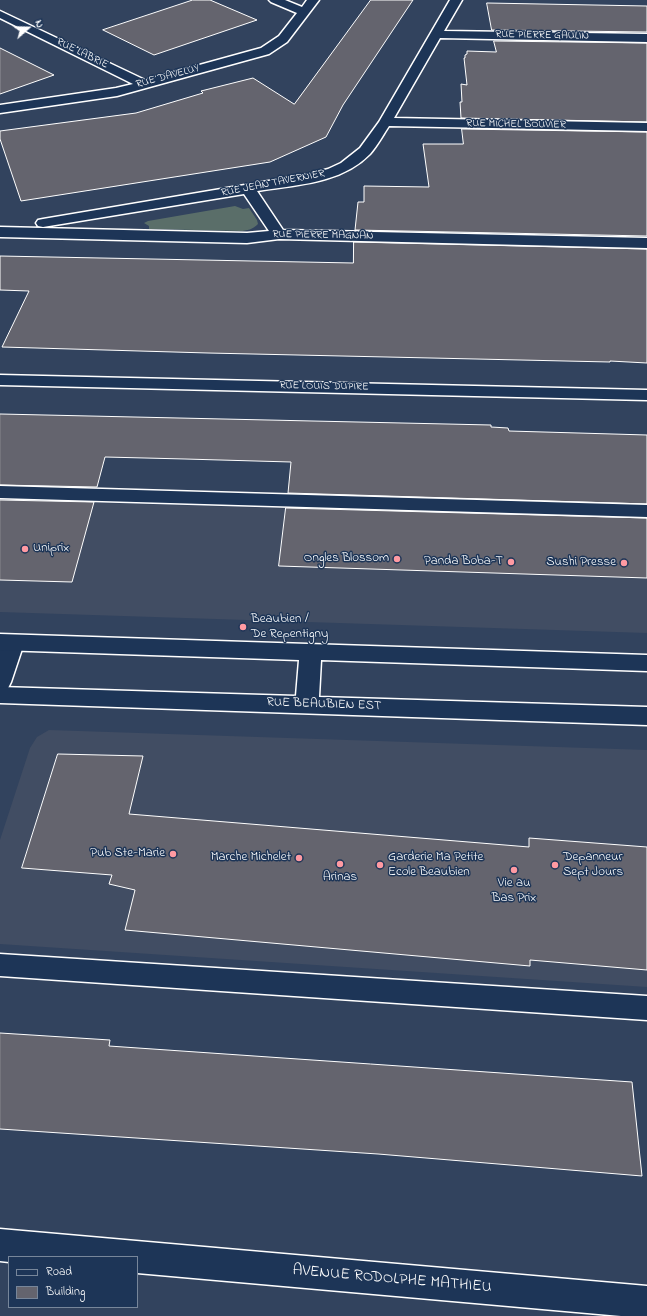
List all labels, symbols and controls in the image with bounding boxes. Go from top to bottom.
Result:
north arrow [8,8,48,48]
text: N [30,18,48,30]
street label: RUE PIERRE GAULIN [495,29,589,43]
street label: RUE LABRIE [54,36,110,72]
street label: RUE DAVELUY [135,62,201,92]
street label: RUE MICHEL BOUVIER [466,118,566,132]
street label: RUE JEAN TAVERNIER [220,167,326,201]
street label: RUE PIERRE MAGNAN [272,229,374,243]
street label: RUE LOUIS DUPIRE [279,380,369,394]
place label: Uniprix [33,541,69,557]
marker: Uniprix [20,544,30,554]
place label: Ongles Blossom [304,551,389,567]
marker: Ongles Blossom [392,554,402,564]
place label: Panda Boba-T [424,554,503,570]
place label: Sushi Presse [546,555,616,571]
marker: Panda Boba-T [506,557,516,567]
marker: Sushi Presse [619,558,629,568]
place label: Beaubien / De Repentigny [251,612,328,643]
marker: Beaubien / De Repentigny [238,622,248,632]
street label: RUE BEAUBIEN EST [266,695,382,715]
place label: Pub Ste-Marie [90,846,165,862]
marker: Pub Ste-Marie [168,849,178,859]
place label: Marche Michelet [211,850,291,866]
place label: Garderie Ma Petite Ecole Beaubien [388,850,483,881]
place label: Depanneur Sept Jours [563,850,623,881]
marker: Marche Michelet [294,853,304,863]
marker: Arinas [335,859,345,869]
marker: Garderie Ma Petite Ecole Beaubien [375,860,385,870]
marker: Depanneur Sept Jours [550,860,560,870]
marker: Vie au Bas Prix [509,865,519,875]
place label: Arinas [323,870,357,886]
place label: Vie au Bas Prix [492,876,536,907]
legend [8,1256,138,1308]
street label: AVENUE RODOLPHE MATHIEU [292,1262,492,1298]
text: Road [46,1263,72,1281]
text: Building [46,1283,85,1301]

